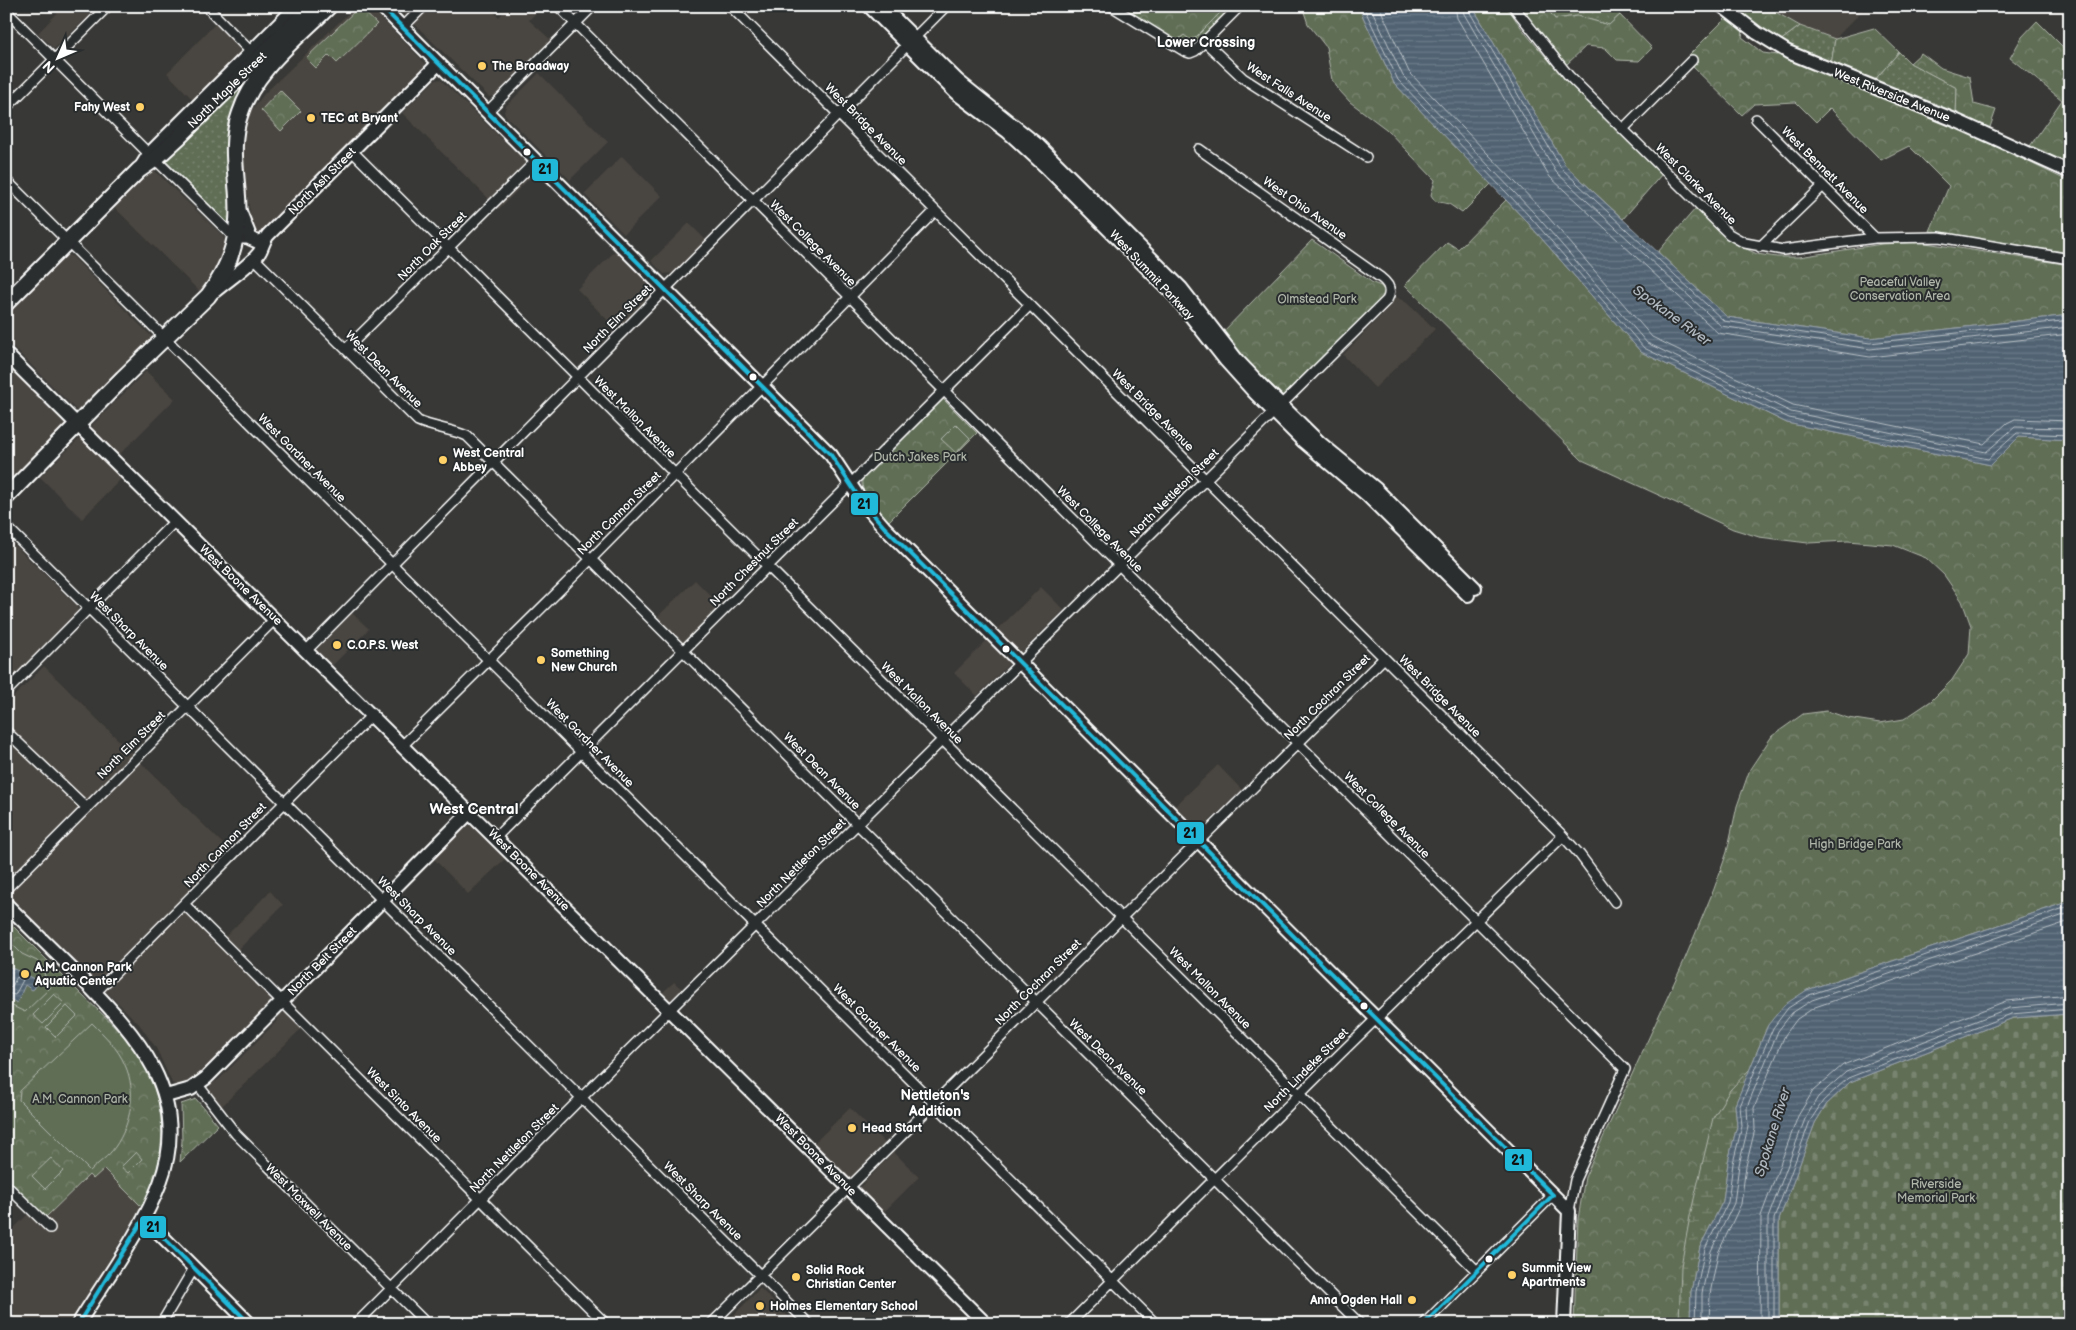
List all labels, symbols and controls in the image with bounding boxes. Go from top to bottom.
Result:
north arrow [32,32,82,82]
district label: Lower Crossing [1157,34,1255,51]
street label: North Maple Street [185,49,270,132]
text: N [39,57,59,77]
place label: The Broadway [492,59,569,74]
street label: West Falls Avenue [1243,59,1334,126]
marker: The Broadway [476,60,488,72]
street label: West Riverside Avenue [1831,65,1952,126]
street label: West Bridge Avenue [821,80,910,169]
place label: Fahy West [74,100,130,115]
marker: Fahy West [134,101,146,113]
place label: TEC at Bryant [321,111,398,126]
marker: TEC at Bryant [305,112,317,124]
street label: West Bennett Avenue [1778,124,1871,217]
street label: West Clarke Avenue [1652,141,1739,228]
street label: North Ash Street [285,144,359,218]
unlabelled marker [522,147,532,157]
line badge: 21 [531,158,559,182]
text: 21 [538,161,552,178]
street label: West Ohio Avenue [1260,174,1350,243]
street label: West College Avenue [766,197,859,290]
street label: North Oak Street [395,208,470,284]
street label: West Summit Parkway [1106,227,1198,324]
park label: Peaceful Valley Conservation Area [1850,275,1950,304]
water label: Spokane River [1629,281,1715,350]
street label: North Elm Street [580,282,655,357]
park label: Olmstead Park [1277,292,1357,307]
street label: West Dean Avenue [342,328,425,411]
street label: West Bridge Avenue [1108,366,1197,455]
unlabelled marker [748,372,758,382]
street label: West Mallon Avenue [591,373,679,461]
street label: West Gardner Avenue [254,411,349,506]
street label: North Nettleton Street [1127,445,1222,541]
place label: West Central Abbey [452,446,524,475]
park label: Dutch Jakes Park [873,450,967,465]
marker: West Central Abbey [437,454,449,466]
street label: North Cannon Street [574,468,665,558]
street label: West College Avenue [1053,483,1146,576]
line badge: 21 [850,492,879,516]
text: 21 [857,496,871,513]
street label: North Chestnut Street [707,515,802,610]
street label: West Boone Avenue [196,542,285,629]
street label: West Sharp Avenue [86,589,171,674]
place label: C.O.P.S. West [347,638,418,653]
marker: C.O.P.S. West [331,639,343,651]
unlabelled marker [1001,644,1011,654]
place label: Something New Church [551,646,617,675]
street label: North Cochran Street [1281,651,1374,744]
street label: West Bridge Avenue [1395,652,1484,741]
marker: Something New Church [535,654,547,666]
street label: West Mallon Avenue [878,659,966,747]
street label: West Gardner Avenue [542,696,637,791]
street label: North Elm Street [94,708,169,783]
street label: West Dean Avenue [780,730,863,813]
street label: West College Avenue [1340,769,1433,862]
street label: North Cannon Street [181,800,270,891]
district label: West Central [430,800,518,819]
street label: North Nettleton Street [754,815,849,911]
line badge: 21 [1176,821,1205,845]
text: 21 [1183,825,1197,842]
street label: West Boone Avenue [485,826,573,914]
park label: High Bridge Park [1809,837,1901,852]
street label: West Sharp Avenue [374,874,459,959]
street label: North Belt Street [285,923,360,999]
street label: North Cochran Street [992,936,1085,1029]
street label: West Mallon Avenue [1166,944,1254,1032]
place label: A.M. Cannon Park Aquatic Center [34,960,132,989]
marker: A.M. Cannon Park Aquatic Center [19,968,31,980]
street label: West Gardner Avenue [829,981,924,1076]
unlabelled marker [1359,1001,1369,1011]
street label: West Dean Avenue [1065,1016,1150,1099]
street label: North Lindeke Street [1261,1025,1352,1116]
street label: West Sinto Avenue [363,1065,444,1146]
water label: Spokane River [1751,1085,1794,1179]
district label: Nettleton's Addition [900,1087,970,1120]
park label: A.M. Cannon Park [32,1092,128,1107]
street label: North Nettleton Street [467,1100,562,1196]
street label: West Boone Avenue [772,1111,860,1199]
place label: Head Start [862,1121,922,1136]
marker: Head Start [846,1122,858,1134]
line badge: 21 [1504,1148,1533,1172]
text: 21 [1511,1152,1525,1169]
street label: West Sharp Avenue [660,1159,745,1244]
street label: West Maxwell Avenue [262,1161,355,1254]
park label: Riverside Memorial Park [1897,1177,1975,1206]
line badge: 21 [139,1215,167,1239]
text: 21 [146,1219,160,1236]
unlabelled marker [1484,1254,1494,1264]
place label: Summit View Apartments [1521,1261,1591,1290]
place label: Solid Rock Christian Center [806,1263,896,1292]
marker: Summit View Apartments [1506,1269,1518,1281]
marker: Solid Rock Christian Center [790,1271,802,1283]
place label: Anna Ogden Hall [1309,1293,1402,1308]
marker: Anna Ogden Hall [1406,1294,1418,1306]
place label: Holmes Elementary School [770,1299,918,1314]
marker: Holmes Elementary School [754,1300,766,1312]

